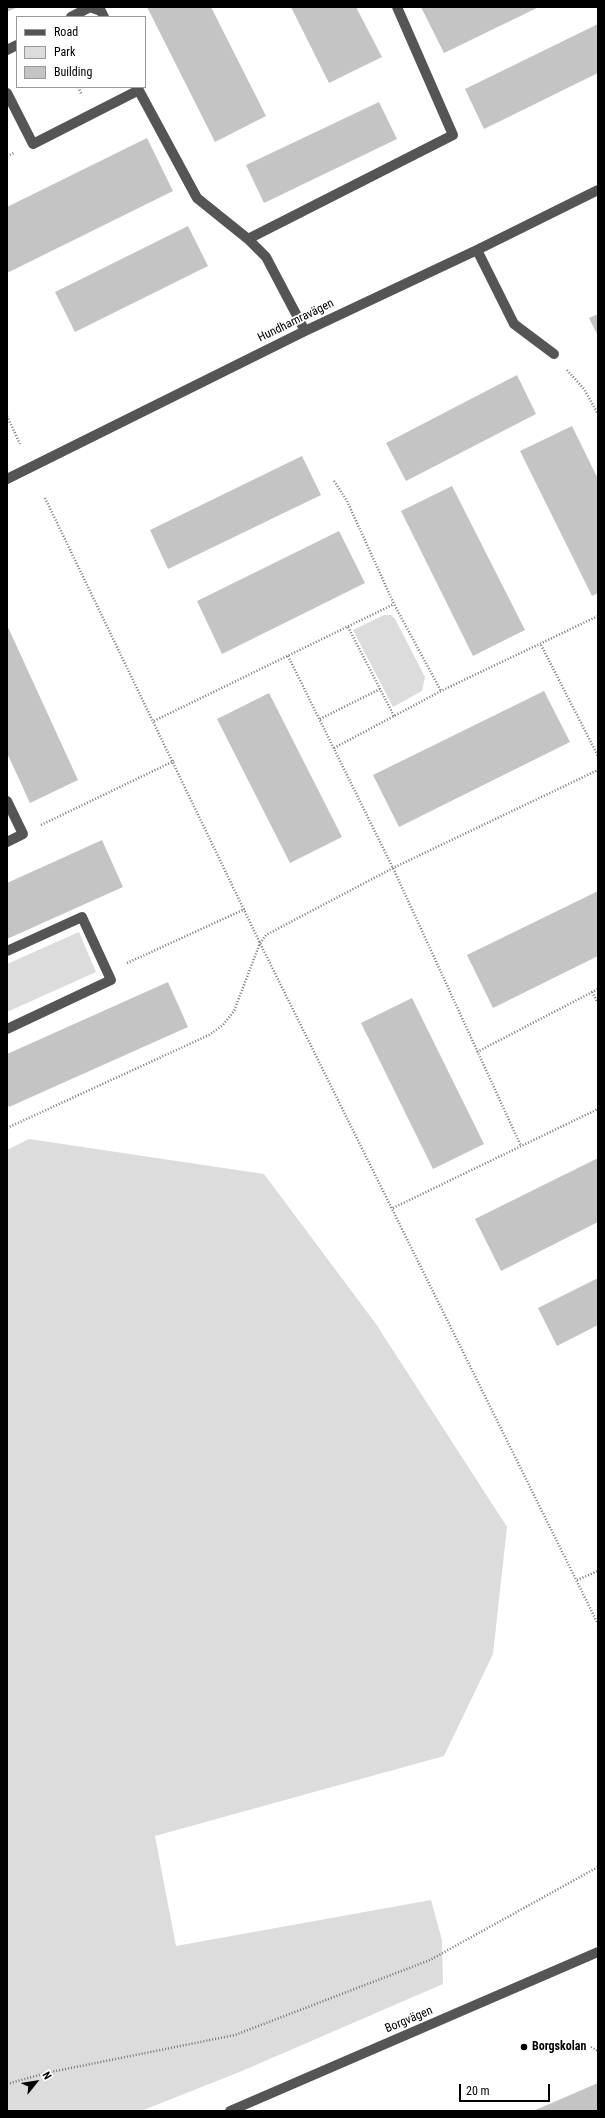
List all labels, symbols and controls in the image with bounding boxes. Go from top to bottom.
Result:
legend [16,16,146,88]
text: Road [54,25,78,39]
text: Park [54,45,75,59]
text: Building [54,65,92,79]
street label: Hundhamravägen [256,296,336,346]
street label: Borgvägen [383,2004,435,2036]
place label: Borgskolan [532,2040,586,2054]
marker: Borgskolan [519,2042,529,2052]
north arrow [16,2062,56,2102]
text: N [40,2070,54,2082]
scale bar [461,2076,552,2102]
text: 20 m [466,2084,490,2098]

